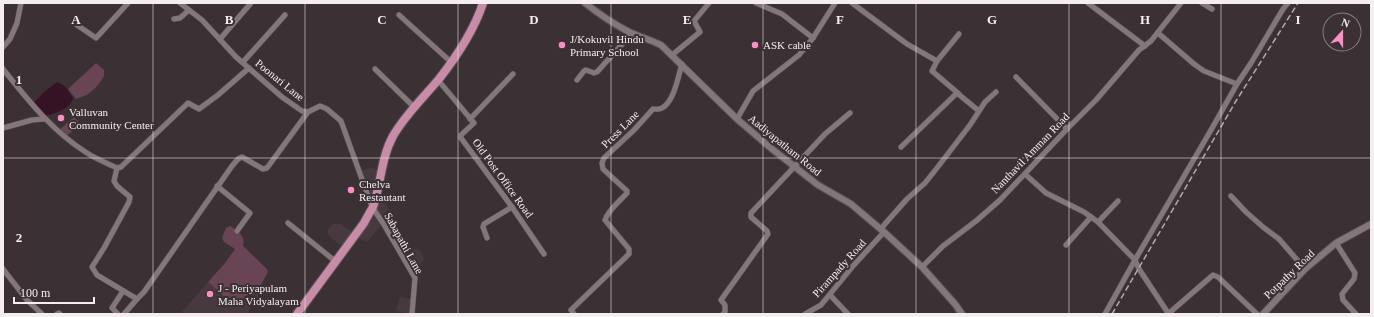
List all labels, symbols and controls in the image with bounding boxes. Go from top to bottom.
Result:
text: A [71,12,81,27]
text: B [225,12,234,27]
text: C [377,12,387,27]
text: D [529,12,539,27]
text: E [683,12,691,27]
text: F [836,12,844,27]
text: G [987,12,997,27]
text: H [1140,12,1150,27]
text: I [1295,12,1301,27]
north arrow [1322,12,1362,52]
text: N [1340,16,1351,30]
place label: J/Kokuvil Hindu Primary School [570,33,644,58]
place label: ASK cable [763,39,811,51]
marker: J/Kokuvil Hindu Primary School [557,40,567,50]
marker: ASK cable [750,40,760,50]
street label: Poonari Lane [253,57,307,103]
text: 1 [16,72,22,87]
place label: Valluvan Community Center [69,106,154,131]
street label: Press Lane [599,108,641,150]
street label: Nanthavil Amman Road [989,110,1072,196]
street label: Aadiyapatham Road [746,112,824,178]
marker: Valluvan Community Center [56,113,66,123]
street label: Old Post Office Road [470,136,536,220]
place label: Chelva Restautant [359,178,405,203]
marker: Chelva Restautant [346,185,356,195]
street label: Sabapathi Lane [382,210,426,276]
text: 2 [16,230,22,245]
street label: Pirampady Road [810,236,868,299]
street label: Potpathy Road [1261,247,1317,301]
scale bar [14,279,94,305]
place label: J - Periyapulam Maha Vidyalayam [218,282,299,307]
text: 100 m [20,286,51,300]
marker: J - Periyapulam Maha Vidyalayam [205,289,215,299]

